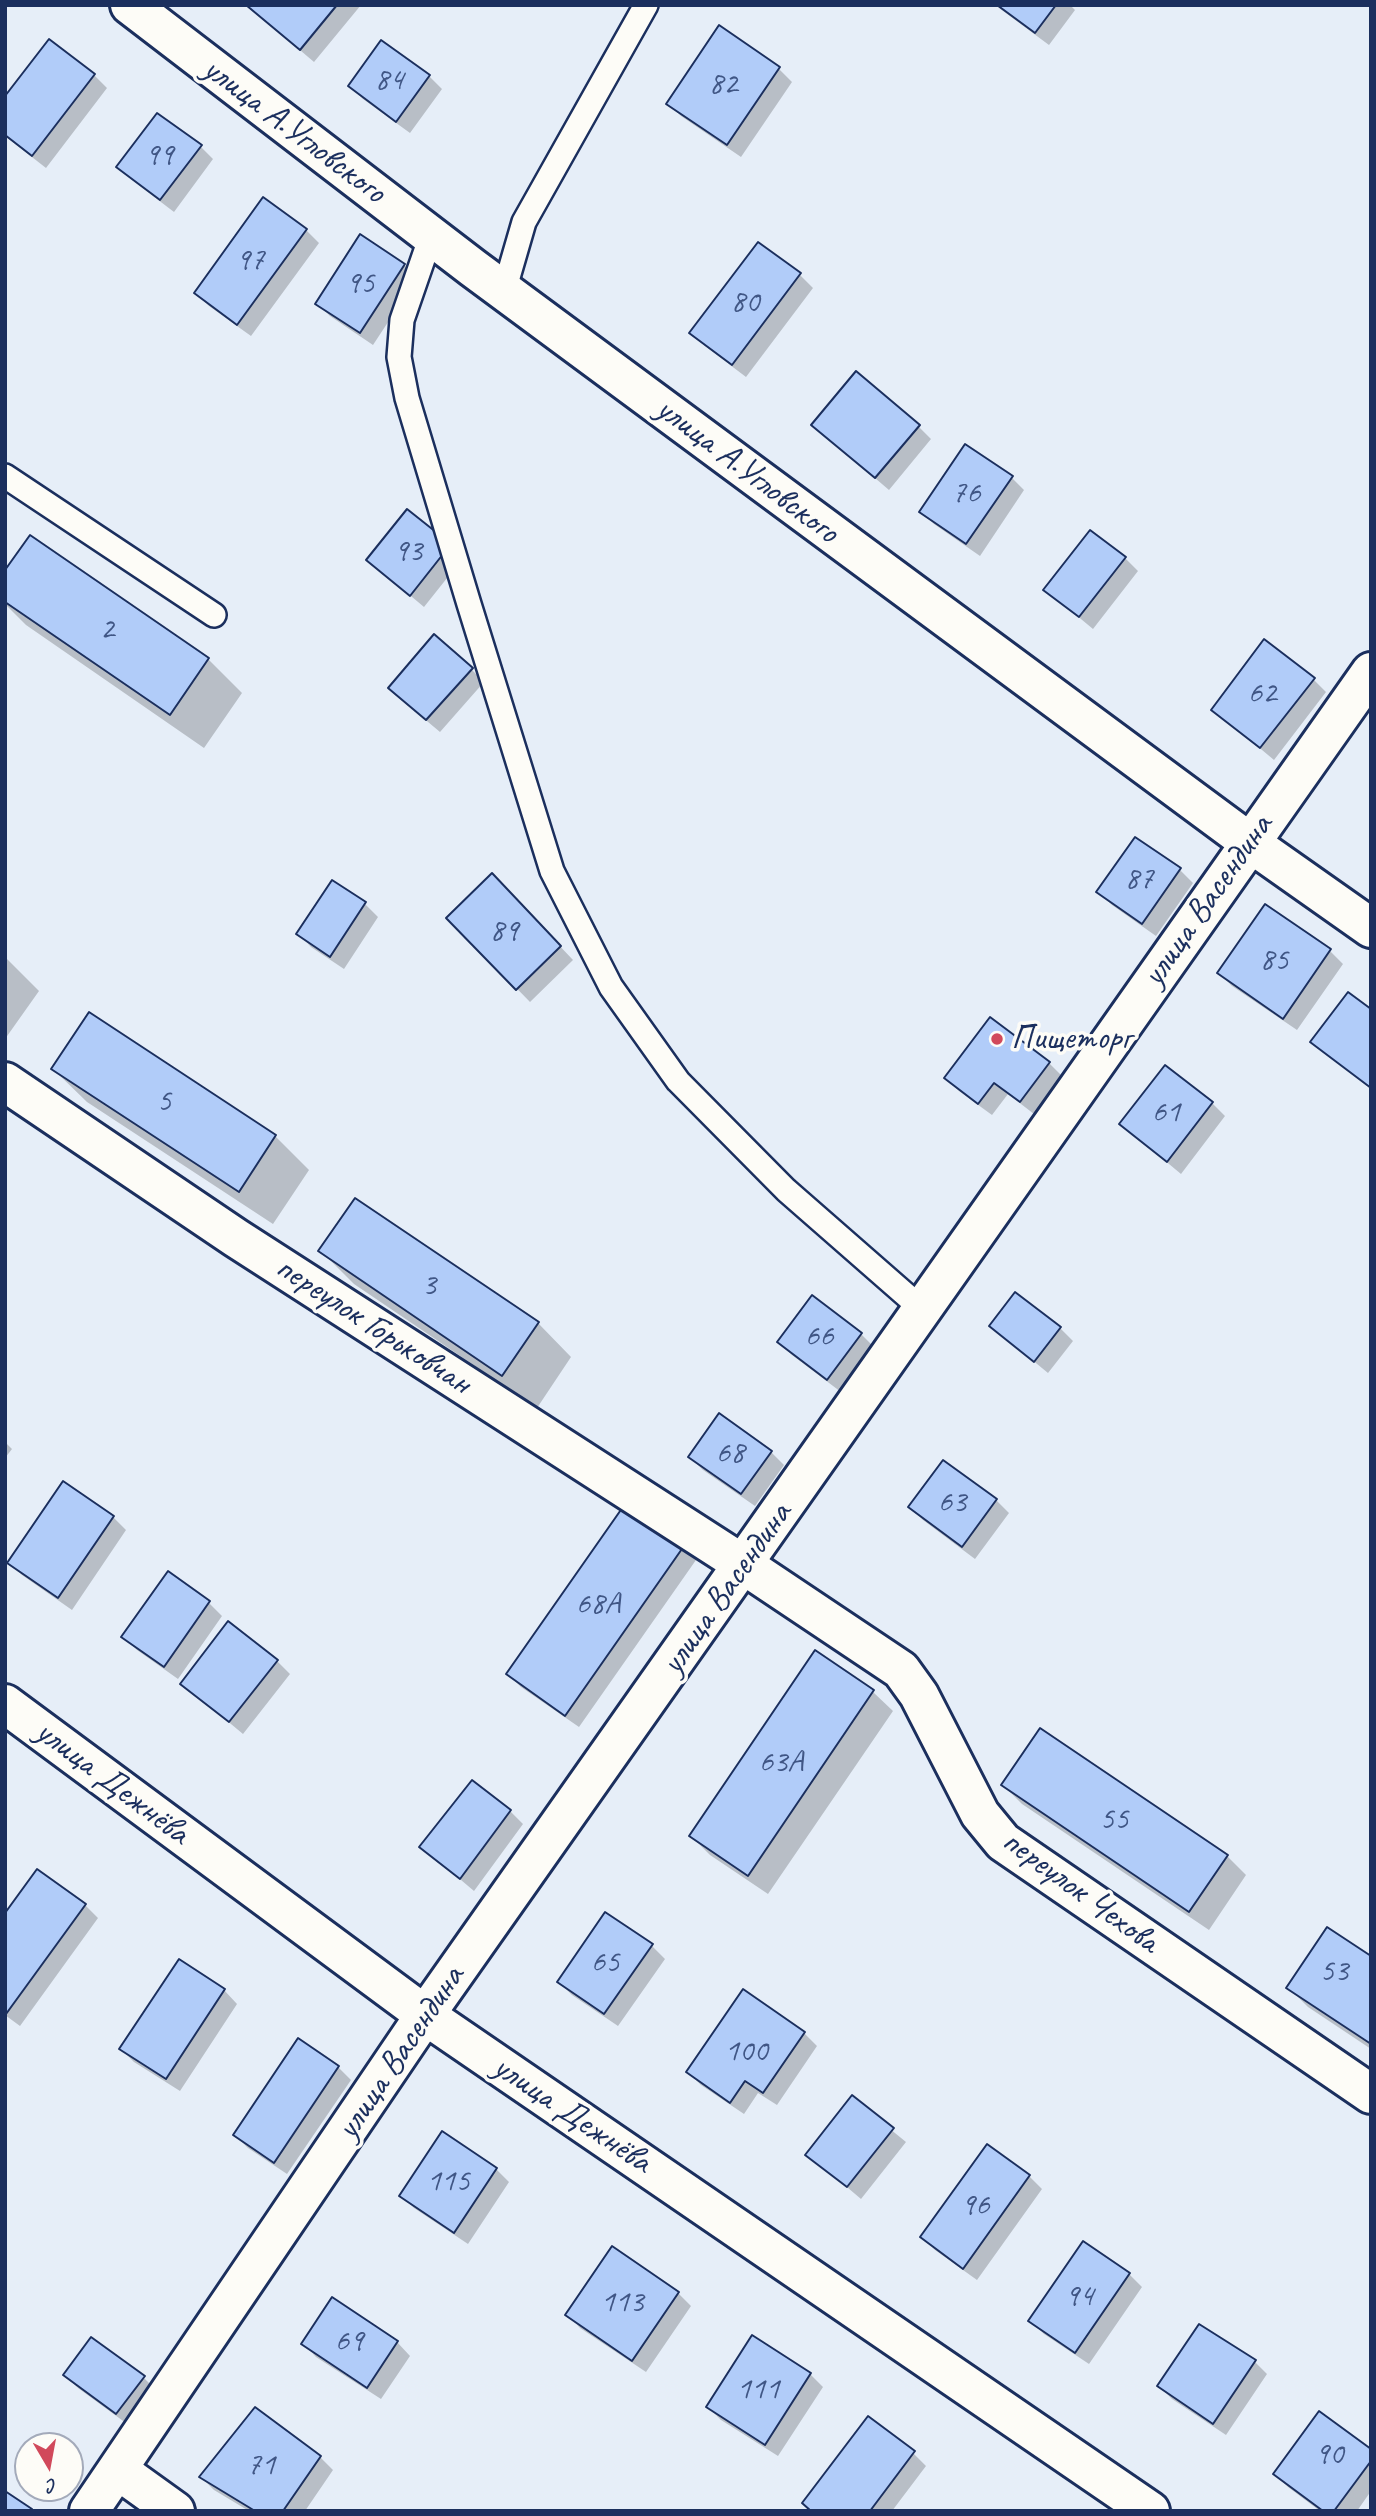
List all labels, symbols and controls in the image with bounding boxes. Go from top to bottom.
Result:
street label: улица А.Угловского [194,49,394,213]
house number: 84 [375,62,403,100]
house number: 82 [709,66,737,104]
house number: 99 [145,137,173,175]
house number: 97 [236,242,264,280]
house number: 95 [346,265,374,303]
house number: 80 [731,284,759,322]
street label: улица А.Угловского [647,389,847,553]
house number: 76 [952,475,980,513]
house number: 93 [394,533,422,571]
house number: 2 [100,611,114,649]
house number: 62 [1248,675,1276,713]
street label: улица Васендина [1133,807,1283,995]
house number: 87 [1125,861,1153,899]
house number: 89 [490,913,518,951]
house number: 85 [1260,942,1288,980]
place label: Пищеторг [1011,1018,1131,1060]
marker: Пищеторг [989,1031,1005,1047]
house number: 5 [157,1083,171,1121]
house number: 61 [1152,1094,1180,1132]
street label: переулок Горьковчан [267,1247,479,1405]
house number: 3 [422,1267,436,1305]
house number: 66 [805,1318,833,1356]
house number: 68 [716,1435,744,1473]
house number: 63 [938,1484,966,1522]
street label: улица Васендина [652,1495,802,1683]
house number: 68А [576,1586,620,1624]
street label: улица Дежнёва [27,1711,197,1855]
house number: 63А [759,1744,803,1782]
house number: 55 [1100,1801,1128,1839]
street label: переулок Чехова [993,1821,1167,1963]
house number: 65 [591,1944,619,1982]
house number: 53 [1320,1953,1348,1991]
street label: улица Васендина [328,1958,474,2148]
house number: 100 [724,2033,768,2071]
street label: улица Дежнёва [485,2047,659,2183]
house number: 115 [426,2163,470,2201]
house number: 96 [961,2187,989,2225]
house number: 94 [1065,2278,1093,2316]
house number: 113 [600,2284,644,2322]
house number: 69 [335,2323,363,2361]
house number: 111 [736,2371,780,2409]
north arrow [14,2432,84,2502]
house number: 90 [1315,2436,1343,2474]
house number: 71 [247,2447,275,2485]
text: С [46,2473,59,2498]

